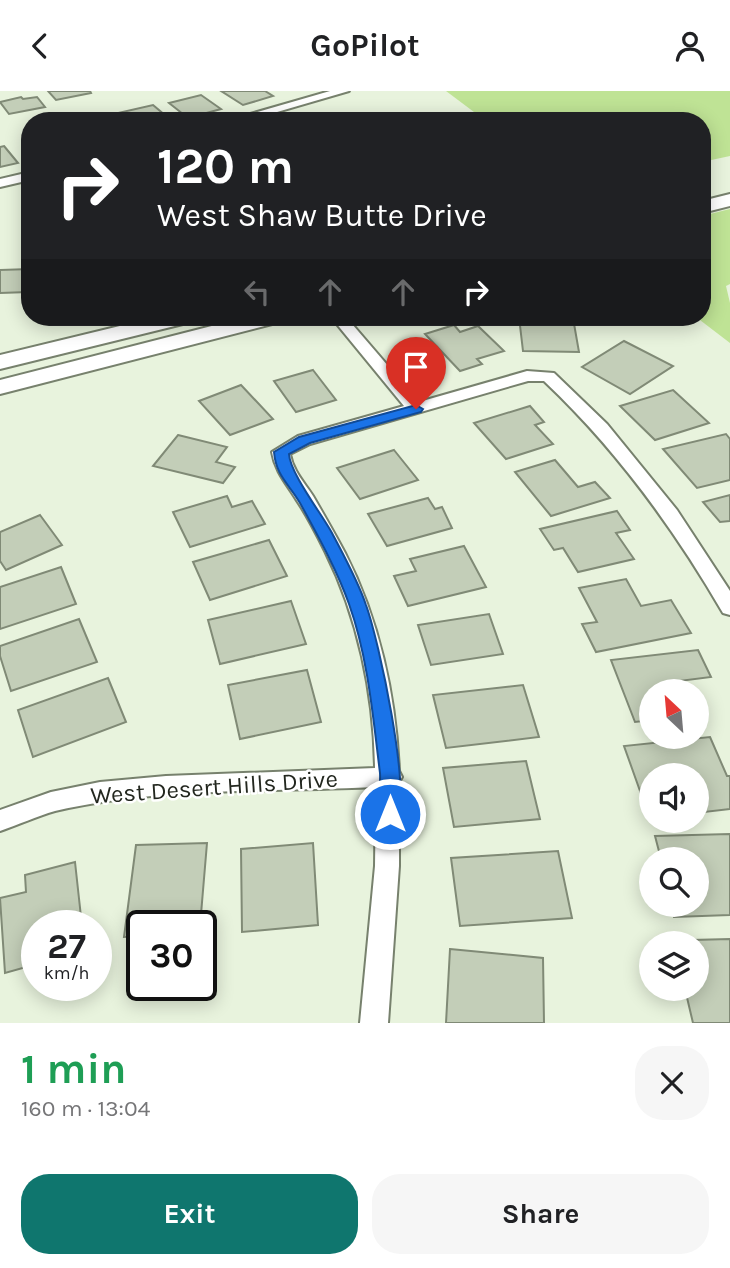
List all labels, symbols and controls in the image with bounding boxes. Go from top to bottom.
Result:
icon: back [21,27,59,65]
text: GoPilot [310,27,420,64]
icon: person [671,27,709,65]
text: 120 m [157,138,294,195]
icon: right [42,140,133,231]
text: West Shaw Butte Drive [157,197,487,234]
icon: left [238,273,276,311]
icon: ahead [311,273,349,311]
icon: ahead [384,273,422,311]
icon: right [457,273,495,311]
pin [386,337,446,409]
icon: arrive [397,348,435,386]
north arrow [639,679,709,749]
map controls [639,679,709,1001]
button: sound [639,763,709,833]
street label: West Desert Hills Drive [89,764,339,810]
position arrow [353,777,427,851]
button: search [639,847,709,917]
speed limit sign: 30 [126,910,217,1001]
text: 27 [47,926,86,967]
button: layers [639,931,709,1001]
text: km/h [44,962,89,984]
text: 1 min [21,1044,126,1094]
button: close [635,1046,709,1120]
text: 160 m · 13:04 [21,1095,150,1122]
button: Exit [21,1174,358,1254]
button: Share [372,1174,709,1254]

